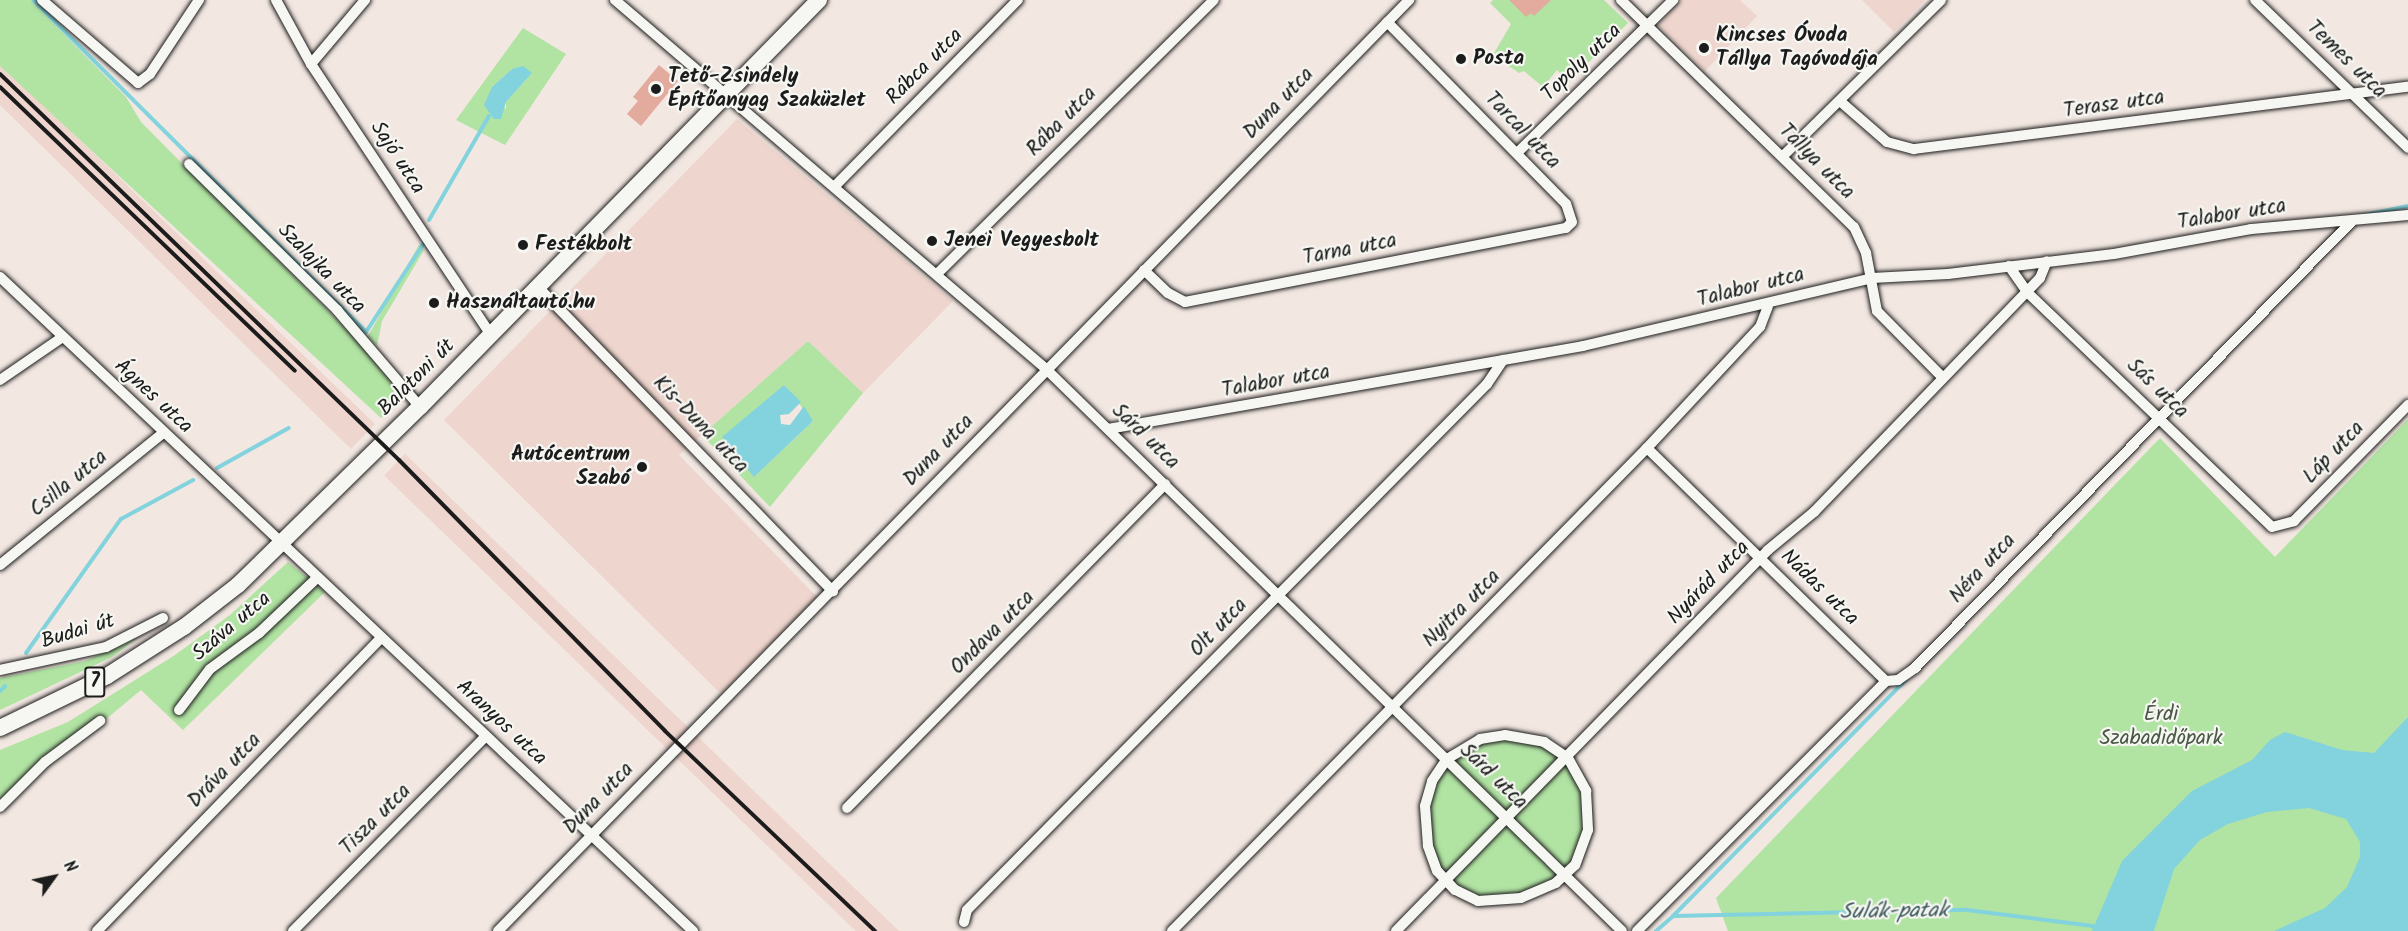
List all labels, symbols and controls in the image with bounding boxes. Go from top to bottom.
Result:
street label: Temes utca [2301,16,2391,104]
street label: Topoly utca [1537,19,1627,107]
street label: Rábca utca [881,23,969,111]
place label: Kincses Óvoda Tállya Tagóvodája [1716,23,1878,73]
marker: Kincses Óvoda Tállya Tagóvodája [1697,41,1711,55]
place label: Posta [1473,46,1524,72]
marker: Posta [1454,52,1468,66]
street label: Duna utca [1238,63,1320,145]
place label: Tető-Zsindely Építőanyag Szaküzlet [668,64,866,114]
marker: Tető-Zsindely Építőanyag Szaküzlet [649,82,663,96]
street label: Rába utca [1022,82,1102,162]
street label: Terasz utca [2062,85,2166,125]
street label: Tarcal utca [1479,87,1565,175]
street label: Sajó utca [364,117,430,199]
street label: Tállya utca [1773,119,1859,205]
street label: Talabor utca [2176,194,2288,236]
street label: Szalajka utca [272,218,370,320]
place label: Jenei Vegyesbolt [944,228,1099,254]
street label: Tarna utca [1301,229,1399,271]
place label: Festékbolt [535,232,632,258]
marker: Jenei Vegyesbolt [925,234,939,248]
marker: Festékbolt [516,238,530,252]
street label: Talabor utca [1695,263,1807,313]
place label: Használtautó.hu [446,290,595,316]
marker: Használtautó.hu [427,296,441,310]
street label: Balatoni út [373,334,461,422]
street label: Ágnes utca [109,354,197,440]
street label: Sás utca [2121,354,2193,424]
street label: Talabor utca [1220,360,1332,404]
street label: Kis-Duna utca [647,371,753,479]
street label: Sárd utca [1106,399,1184,475]
street label: Duna utca [898,410,980,492]
street label: Láp utca [2298,416,2370,490]
place label: Autócentrum Szabó [511,442,630,492]
street label: Csilla utca [25,445,113,523]
marker: Autócentrum Szabó [635,460,649,474]
street label: Néra utca [1944,529,2022,609]
street label: Nyárád utca [1663,536,1755,630]
street label: Nádas utca [1775,544,1863,632]
street label: Nyitra utca [1418,565,1506,653]
street label: Ondava utca [946,586,1040,680]
street label: Száva utca [188,587,276,667]
street label: Olt utca [1185,593,1253,663]
street label: Budai út [38,609,118,655]
road number: 7 [83,665,107,699]
street label: Aranyos utca [450,675,552,771]
park label: Érdi Szabadidőpark [2099,702,2223,752]
street label: Dráva utca [183,728,267,814]
street label: Sárd utca [1454,739,1532,815]
street label: Duna utca [558,758,640,840]
street label: Tisza utca [335,779,417,861]
north arrow [24,847,84,907]
text: N [56,856,83,878]
water label: Sulák-patak [1840,898,1948,926]

